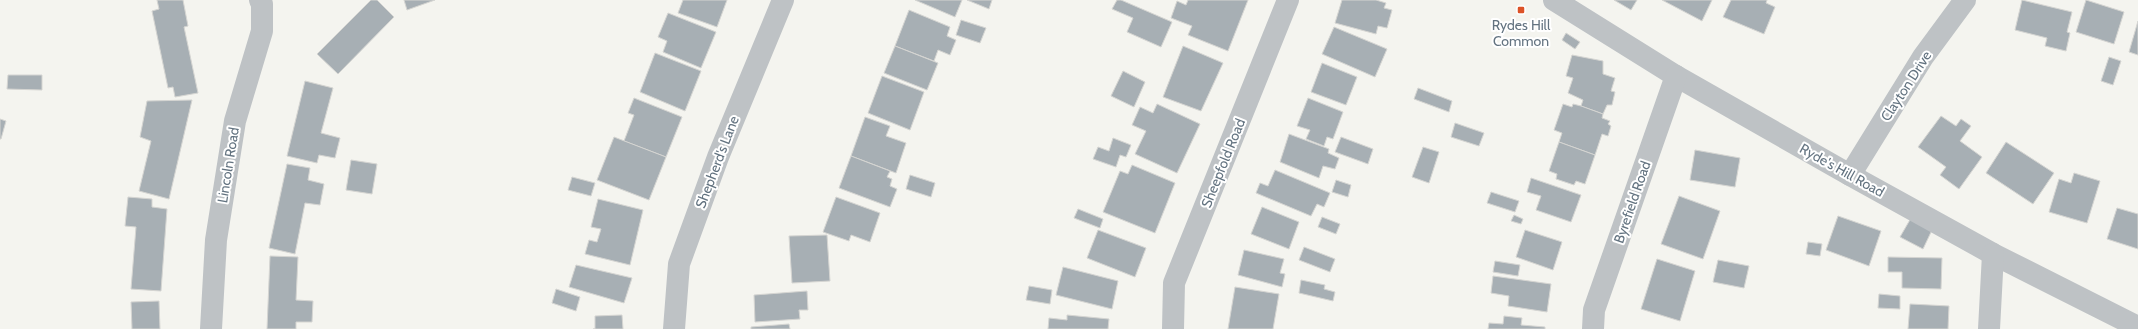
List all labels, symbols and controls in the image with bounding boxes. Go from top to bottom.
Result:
marker: Rydes Hill Common [1516,5,1526,15]
place label: Rydes Hill Common [1492,16,1551,50]
street label: Clayton Drive [1877,47,1935,125]
street label: Shepherd's Lane [691,113,743,211]
street label: Sheepfold Road [1197,116,1249,210]
street label: Lincoln Road [213,126,243,204]
street label: Ryde's Hill Road [1797,139,1887,201]
street label: Byrefield Road [1610,158,1654,246]

